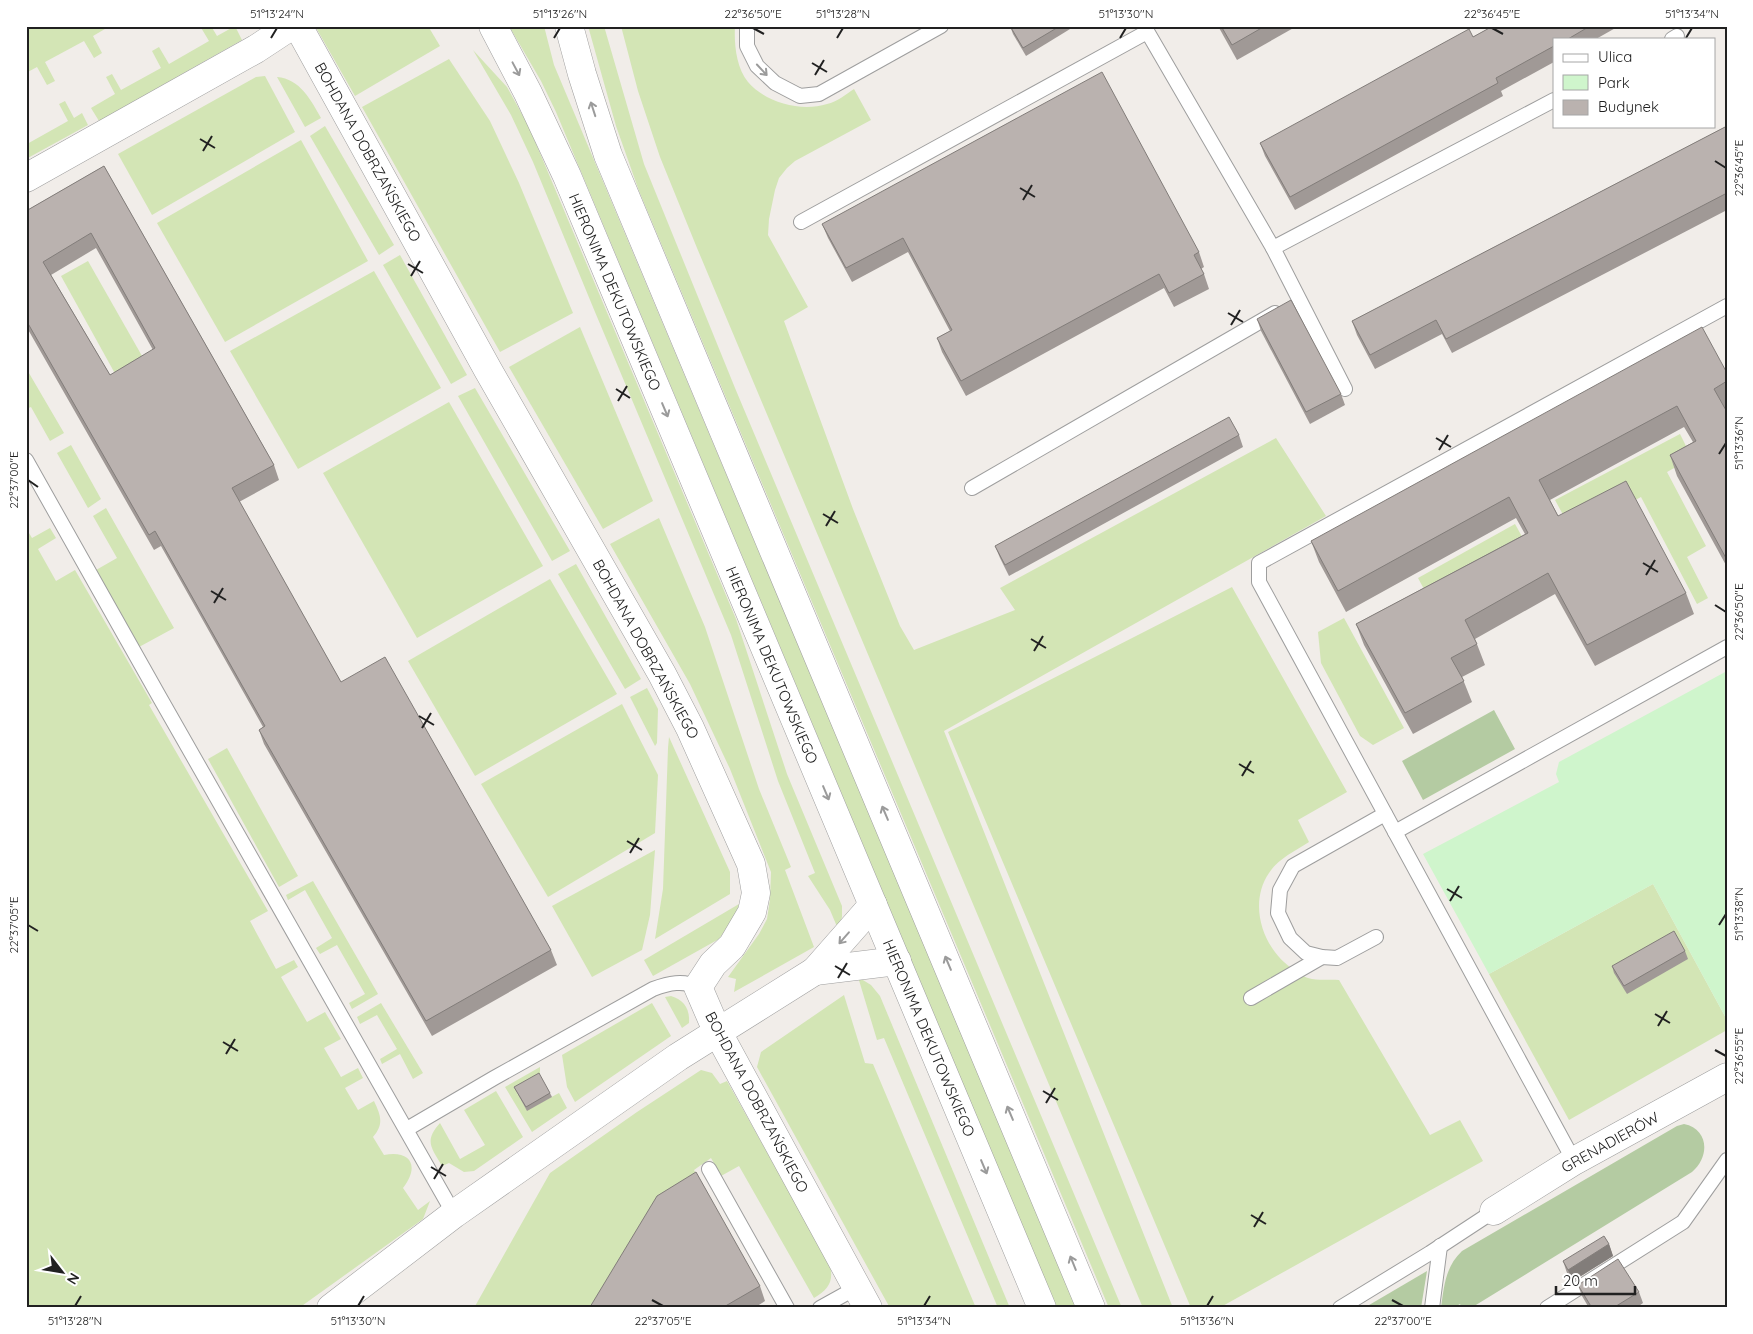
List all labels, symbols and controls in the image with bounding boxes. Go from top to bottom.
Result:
text: 51°13'24"N [250,6,304,21]
text: 51°13'26"N [533,6,587,21]
text: 22°36'50"E [724,6,782,21]
text: 51°13'28"N [816,6,870,21]
text: 51°13'30"N [1099,6,1153,21]
text: 22°36'45"E [1464,6,1521,21]
text: 51°13'34"N [1665,6,1719,21]
legend [1553,38,1716,128]
text: Ulica [1598,47,1632,66]
street label: BOHDANA DOBRZAŃSKIEGO [311,59,425,245]
one-way arrow [511,62,521,77]
one-way arrow [756,64,768,77]
text: Park [1598,73,1630,92]
text: Budynek [1598,97,1659,116]
one-way arrow [588,101,598,117]
text: 22°36'45"E [1731,139,1746,196]
street label: HIERONIMA DEKUTOWSKIEGO [565,190,665,394]
one-way arrow [661,402,671,417]
text: 51°13'36"N [1731,416,1746,470]
text: 22°37'00"E [6,451,21,509]
street label: BOHDANA DOBRZAŃSKIEGO [589,556,703,742]
street label: HIERONIMA DEKUTOWSKIEGO [722,563,822,767]
text: 22°36'50"E [1731,583,1746,641]
one-way arrow [822,785,831,800]
one-way arrow [879,806,889,821]
text: 51°13'38"N [1731,887,1746,941]
text: 22°37'05"E [6,896,21,954]
one-way arrow [839,932,850,945]
street label: HIERONIMA DEKUTOWSKIEGO [879,936,979,1140]
one-way arrow [942,956,952,971]
street label: BOHDANA DOBRZAŃSKIEGO [701,1008,813,1196]
text: 22°36'55"E [1731,1027,1746,1084]
one-way arrow [1005,1105,1014,1120]
street label: GRENADIERÓW [1558,1107,1663,1177]
one-way arrow [979,1159,989,1174]
north arrow [38,1246,88,1296]
one-way arrow [1067,1256,1077,1271]
scale bar [1556,1264,1634,1296]
text: N [63,1270,84,1288]
text: 20 m [1563,1271,1598,1290]
text: 51°13'28"N [48,1313,102,1328]
text: 51°13'30"N [331,1313,385,1328]
text: 22°37'05"E [634,1313,692,1328]
text: 51°13'34"N [897,1313,951,1328]
text: 51°13'36"N [1180,1313,1234,1328]
text: 22°37'00"E [1374,1313,1432,1328]

